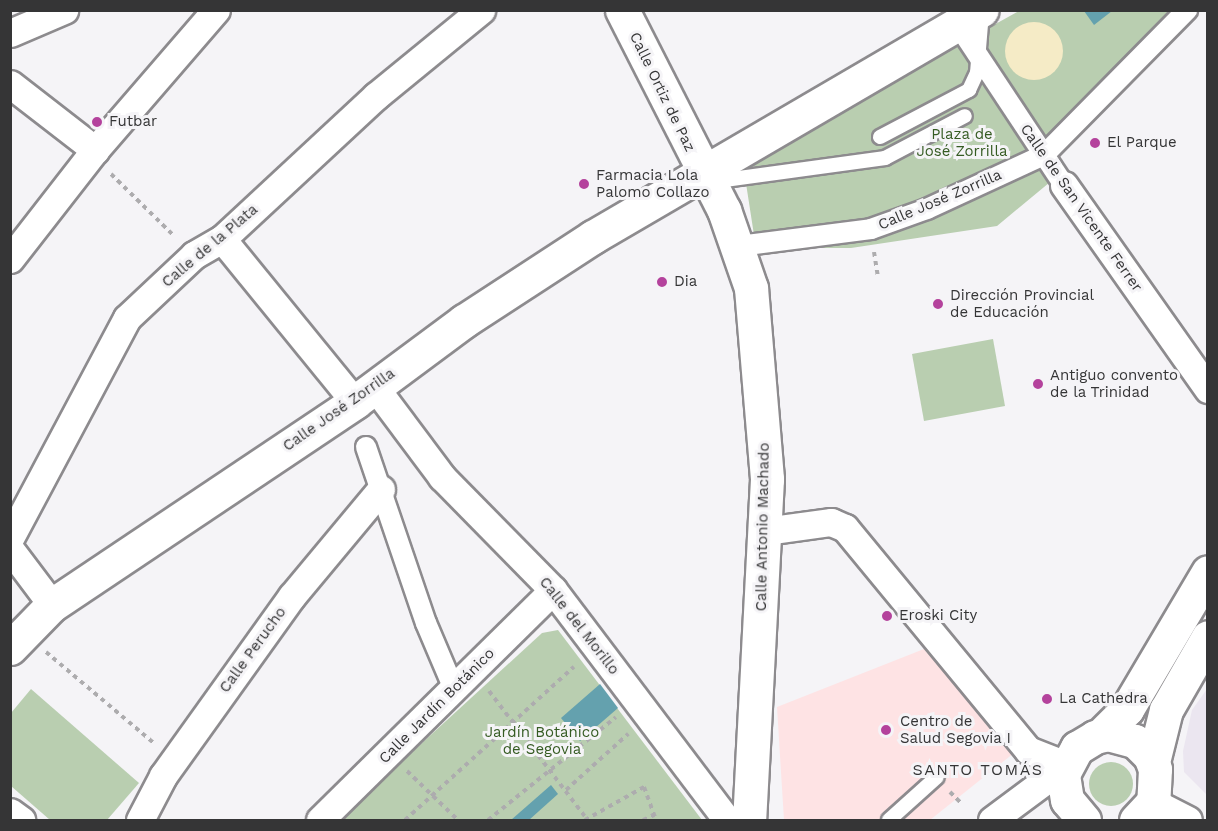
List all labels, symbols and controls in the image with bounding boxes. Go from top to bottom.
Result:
street label: Calle Ortiz de Paz [625,29,699,155]
place label: Futbar [109,113,157,131]
marker: Futbar [90,115,104,129]
street label: Calle de San Vicente Ferrer [1016,121,1146,295]
park label: Plaza de José Zorrilla [916,125,1008,160]
place label: El Parque [1107,134,1177,152]
marker: El Parque [1088,136,1102,150]
place label: Farmacia Lola Palomo Collazo [596,166,709,201]
street label: Calle José Zorrilla [875,166,1005,234]
marker: Farmacia Lola Palomo Collazo [577,177,591,191]
street label: Calle de la Plata [158,201,262,291]
place label: Dia [674,273,697,291]
marker: Dia [655,275,669,289]
place label: Dirección Provincial de Educación [950,286,1094,321]
marker: Dirección Provincial de Educación [931,297,945,311]
street label: Calle José Zorrilla [279,365,399,455]
place label: Antiguo convento de la Trinidad [1050,366,1178,401]
marker: Antiguo convento de la Trinidad [1031,377,1045,391]
street label: Calle Antonio Machado [753,442,773,612]
street label: Calle del Morillo [535,573,623,679]
street label: Calle Perucho [216,604,290,696]
place label: Eroski City [899,607,977,625]
marker: Eroski City [880,609,894,623]
street label: Calle Jardín Botánico [375,644,499,768]
place label: La Cathedra [1059,690,1148,708]
marker: La Cathedra [1040,692,1054,706]
place label: Centro de Salud Segovia I [900,712,1011,747]
marker: Centro de Salud Segovia I [877,721,895,739]
park label: Jardín Botánico de Segovia [485,723,599,758]
district label: SANTO TOMÁS [912,760,1044,780]

